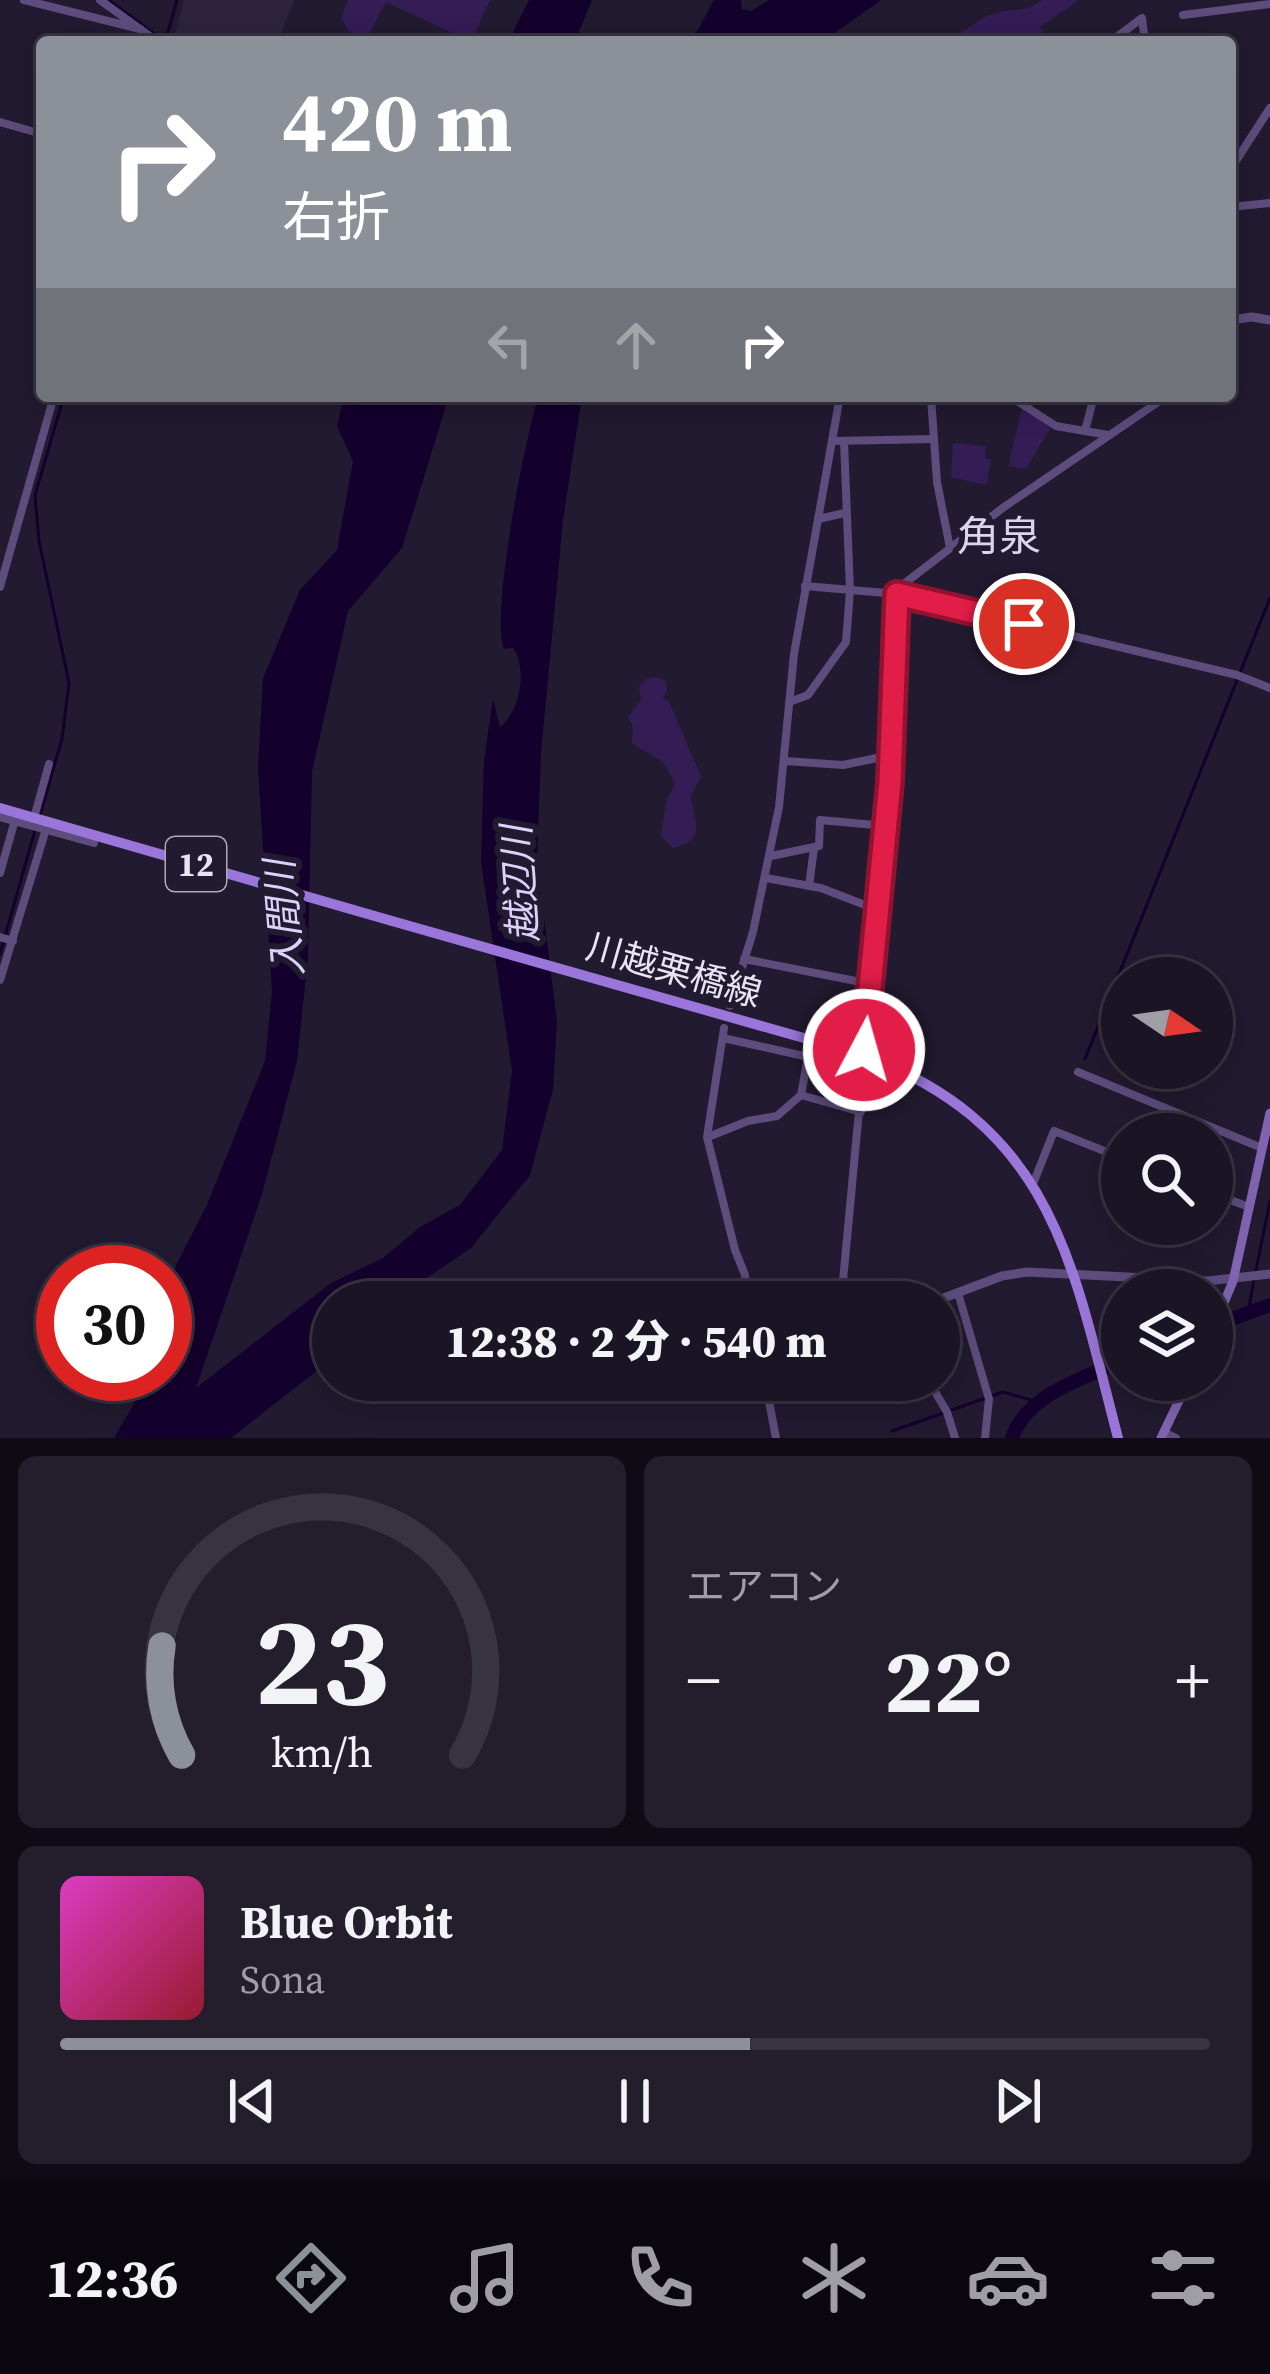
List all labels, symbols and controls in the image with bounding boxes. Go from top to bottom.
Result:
text: 420 m [282,64,513,179]
icon: right [84,84,240,240]
text: 右折 [282,180,390,254]
icon: left [477,312,543,378]
icon: ahead [603,312,669,378]
icon: right [729,312,795,378]
district label: 角泉 [957,507,1041,565]
pin [973,573,1075,675]
icon: arrive [991,591,1057,657]
water label: 越辺川 [489,820,551,944]
road number: 12 [166,837,226,891]
water label: 入間川 [252,853,315,979]
street label: 川越栗橋線 [581,922,767,1018]
north arrow [1101,957,1233,1089]
map controls [1101,957,1233,1401]
position arrow [801,987,927,1113]
button: search [1101,1113,1233,1245]
speed limit sign: 30 [36,1245,192,1401]
button: layers [1101,1269,1233,1401]
text: 12:38 · 2 分 · 540 m [445,1310,827,1372]
text: エアコン [686,1560,842,1613]
text: 23 [254,1575,390,1746]
text: 22° [884,1619,1012,1742]
text: − [686,1635,721,1725]
text: + [1175,1635,1210,1725]
text: km/h [271,1723,373,1781]
text: Blue Orbit [240,1891,453,1953]
text: Sona [240,1953,325,2006]
icon: previous [219,2068,285,2134]
icon: pause [602,2068,668,2134]
icon: next [985,2068,1051,2134]
icon: directions [269,2236,353,2320]
icon: music [443,2236,527,2320]
icon: phone [618,2236,702,2320]
icon: climate [792,2236,876,2320]
icon: car [966,2236,1050,2320]
icon: filters [1141,2236,1225,2320]
text: 12:36 [45,2241,178,2315]

